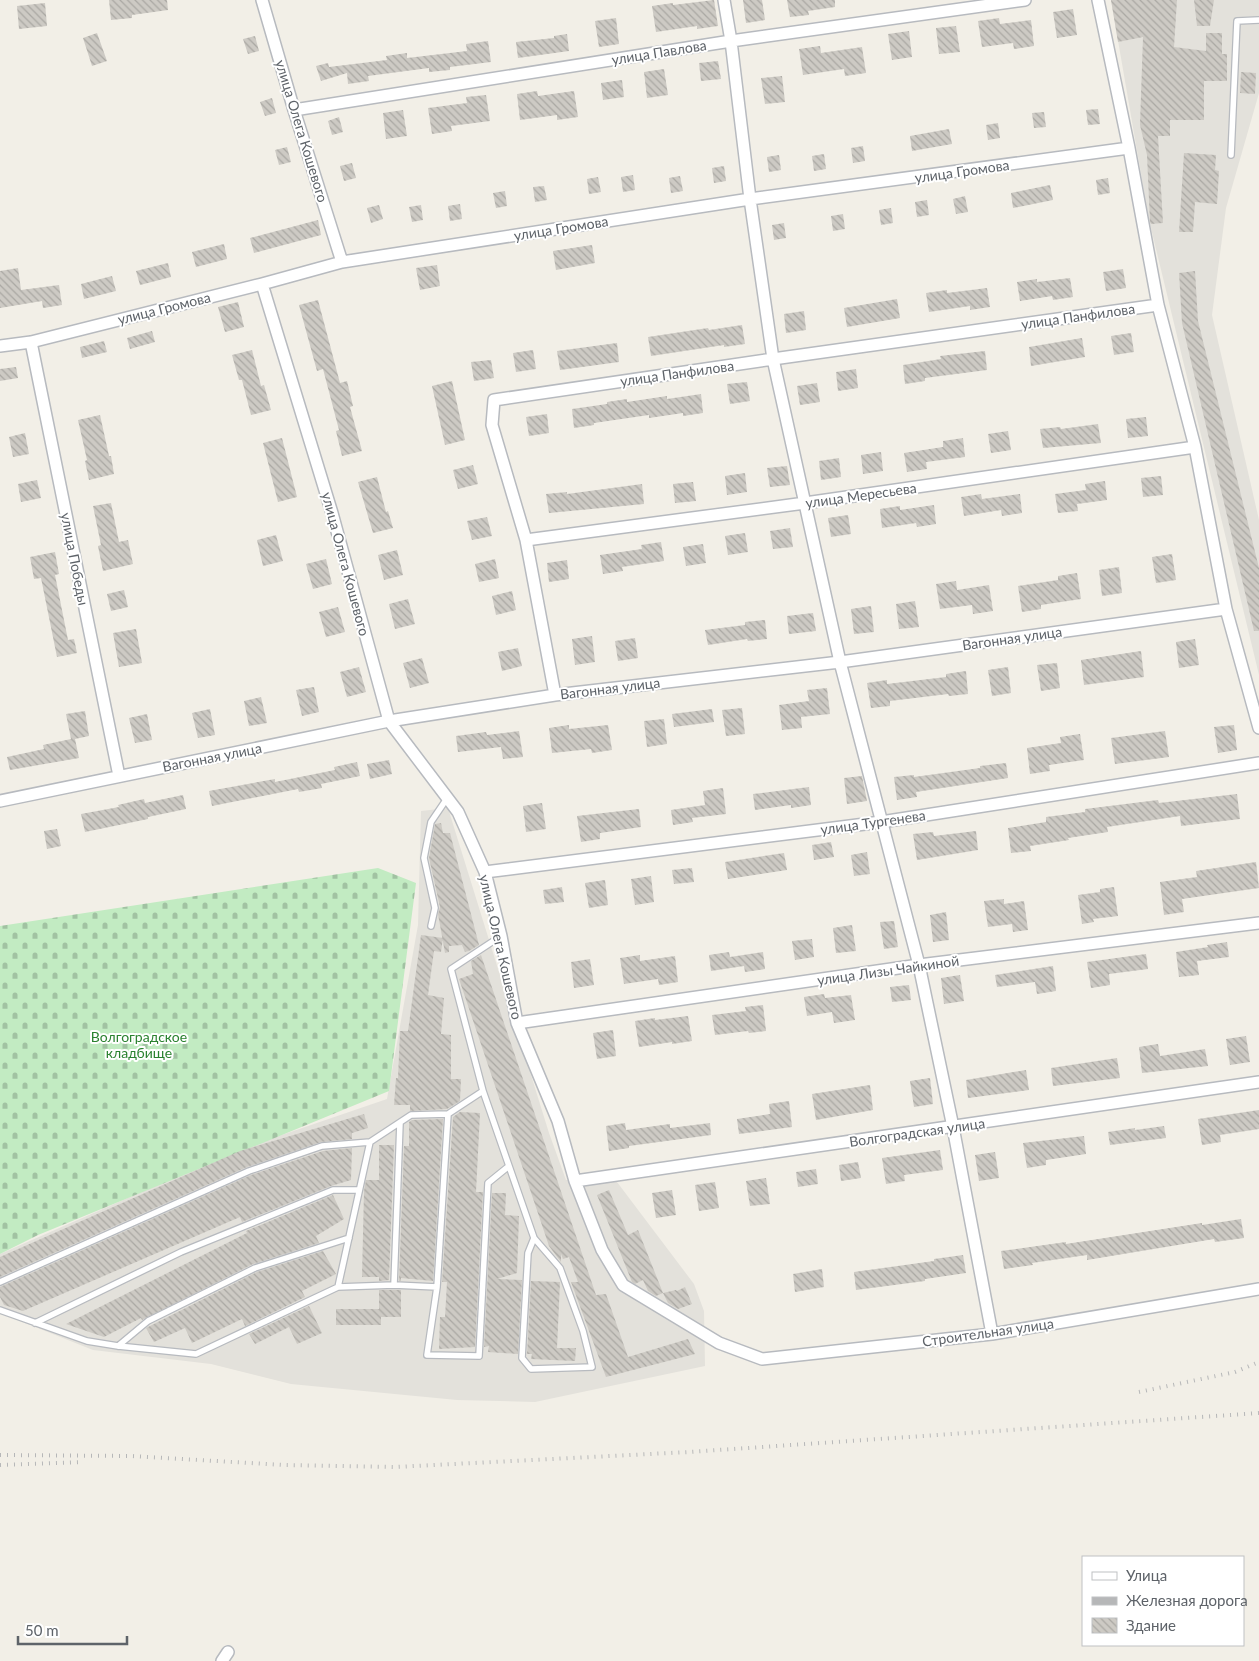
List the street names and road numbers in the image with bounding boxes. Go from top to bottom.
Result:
street label: улица Павлова [610,36,708,68]
street label: улица Олега Кошевого [272,58,332,204]
street label: улица Громова [914,156,1010,186]
street label: улица Громова [513,212,609,244]
street label: улица Громова [116,288,212,328]
street label: улица Панфилова [1020,300,1136,332]
street label: улица Панфилова [619,357,735,389]
street label: улица Мересьева [804,479,918,511]
street label: улица Олега Кошевого [319,490,373,638]
street label: улица Победы [58,511,92,607]
street label: Вагонная улица [961,623,1063,653]
street label: Вагонная улица [559,673,661,703]
street label: Вагонная улица [161,739,263,775]
street label: улица Тургенева [819,806,927,838]
street label: улица Олега Кошевого [476,873,526,1021]
street label: улица Лизы Чайкиной [816,952,960,988]
street label: Волгоградская улица [848,1114,986,1150]
street label: Строительная улица [921,1314,1055,1350]

